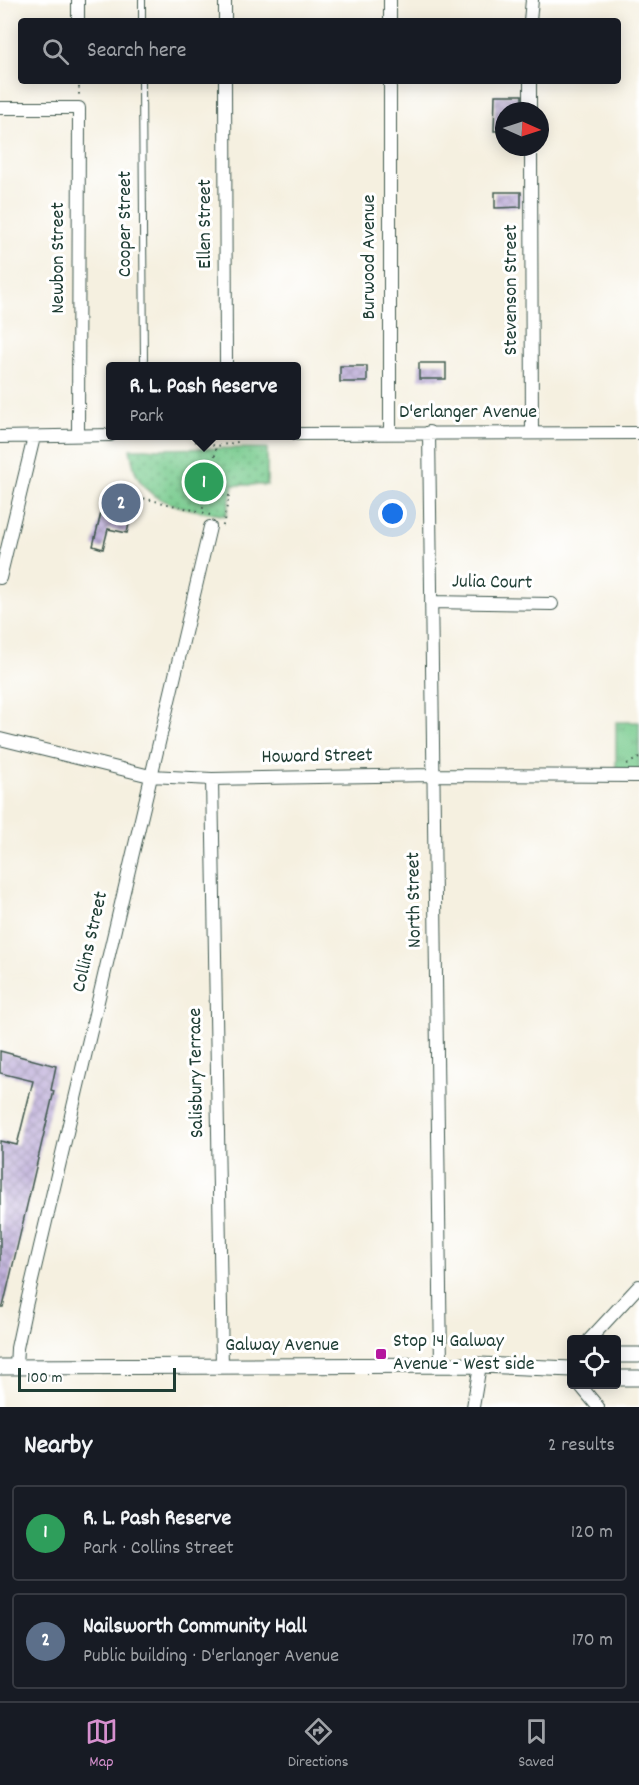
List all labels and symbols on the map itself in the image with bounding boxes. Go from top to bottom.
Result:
north arrow [495,102,549,156]
street label: Cooper Street [112,171,140,277]
street label: Ellen Street [192,179,220,269]
street label: Burwood Avenue [356,194,384,319]
street label: Newbon Street [45,202,73,314]
street label: Stevenson Street [498,224,526,356]
street label: D'erlanger Avenue [399,399,537,427]
pin: 1 [184,460,224,504]
pin: 2 [102,480,140,526]
your location [378,499,407,528]
street label: Julia Court [452,568,532,598]
street label: Howard Street [261,742,373,772]
street label: North Street [400,852,430,948]
street label: Collins Street [66,889,116,995]
street label: Salisbury Terrace [182,1007,212,1138]
place label: Stop 14 Galway Avenue - West side [393,1328,535,1379]
street label: Galway Avenue [225,1332,339,1360]
marker: Stop 14 Galway Avenue - West side [374,1347,388,1361]
scale bar [18,1365,176,1392]

